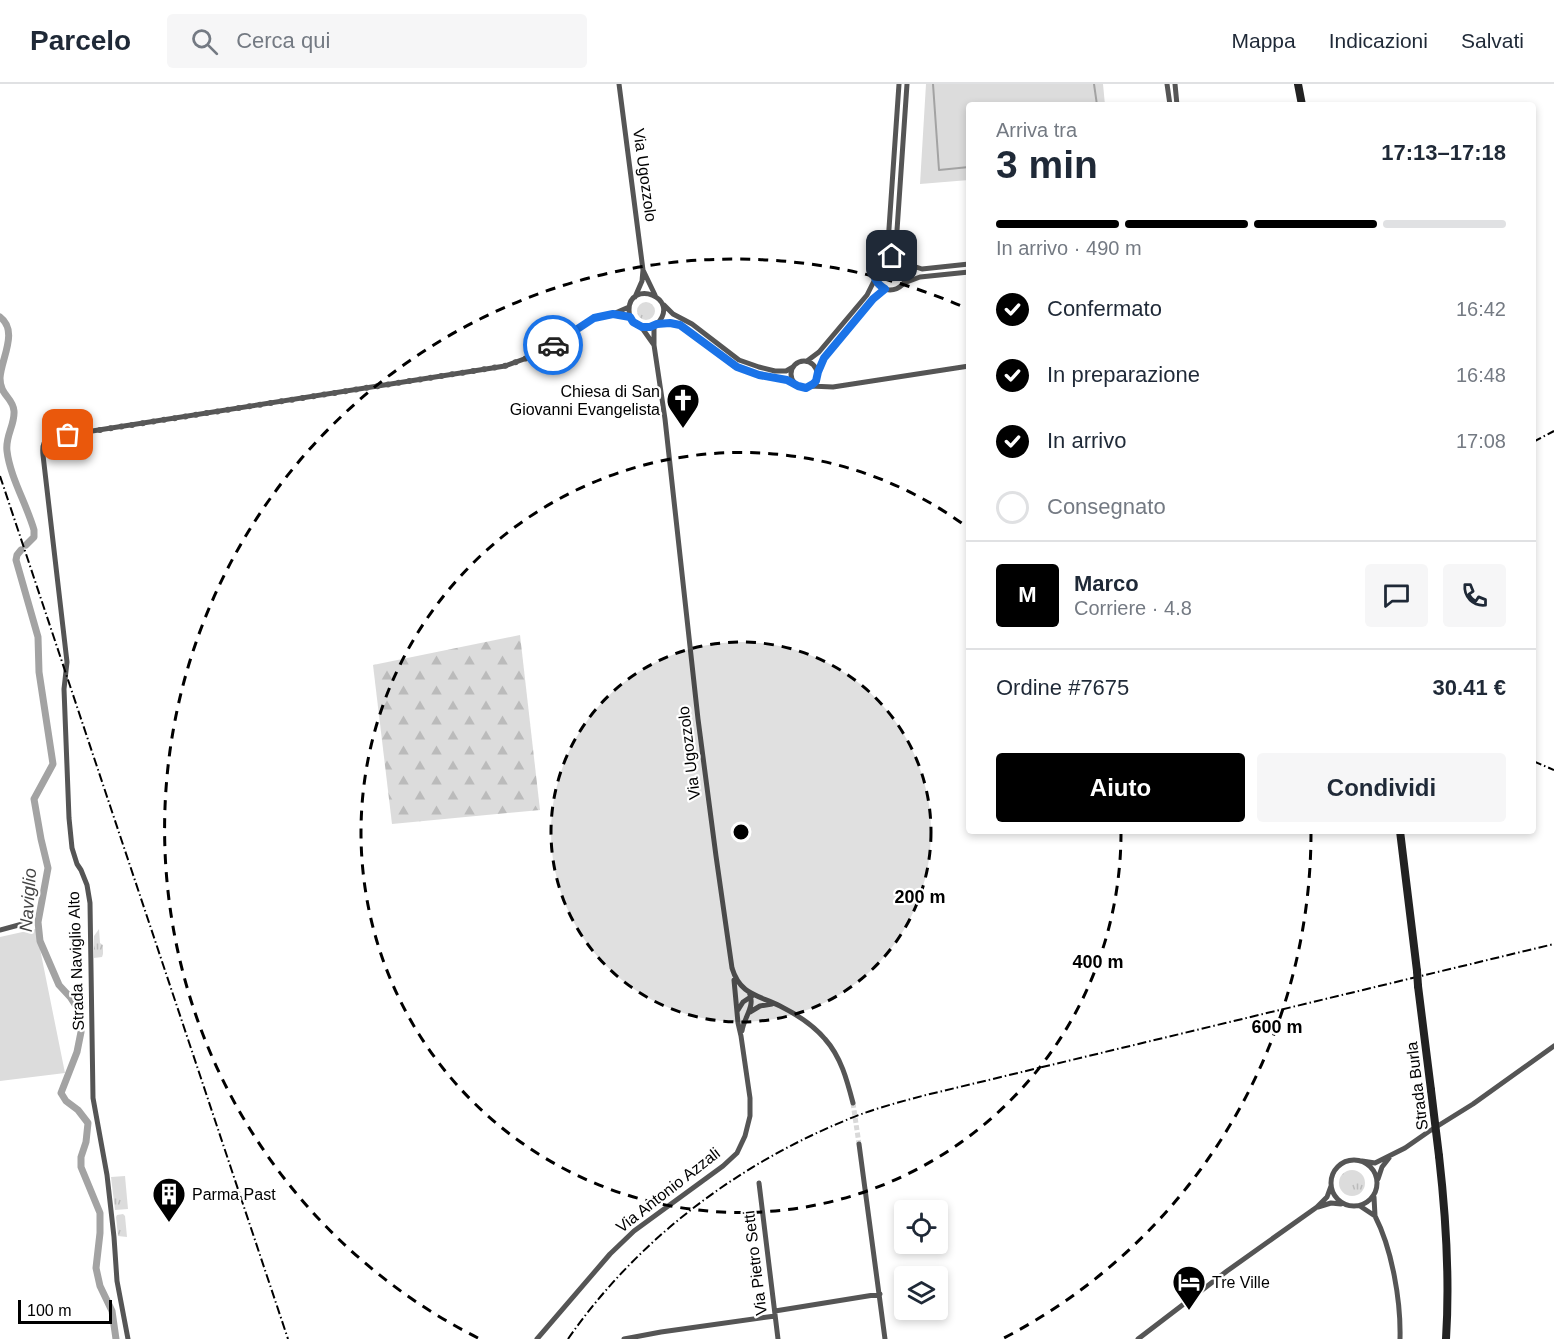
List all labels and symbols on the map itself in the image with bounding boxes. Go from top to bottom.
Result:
street label: Via Ugozzolo [630,127,660,223]
pin [866,230,917,281]
courier [523,315,583,375]
church icon: Chiesa di San Giovanni Evangelista [665,382,701,429]
place label: Chiesa di San Giovanni Evangelista [510,383,660,418]
pin [42,409,93,460]
street label: Via Ugozzolo [675,705,703,801]
centre of rings [731,822,751,842]
water label: Naviglio [16,867,40,933]
text: 200 m [894,887,946,907]
street label: Strada Naviglio Alto [65,891,87,1031]
text: 400 m [1072,952,1124,972]
text: 600 m [1251,1017,1303,1037]
street label: Strada Burla [1403,1041,1431,1131]
street label: Via Antonio Azzali [613,1144,723,1236]
building icon: Parma Past [151,1176,187,1223]
place label: Parma Past [192,1186,276,1203]
street label: Via Pietro Setti [740,1210,770,1316]
hotel icon: Tre Ville [1171,1264,1207,1311]
place label: Tre Ville [1212,1274,1270,1291]
scale bar [18,1297,112,1324]

